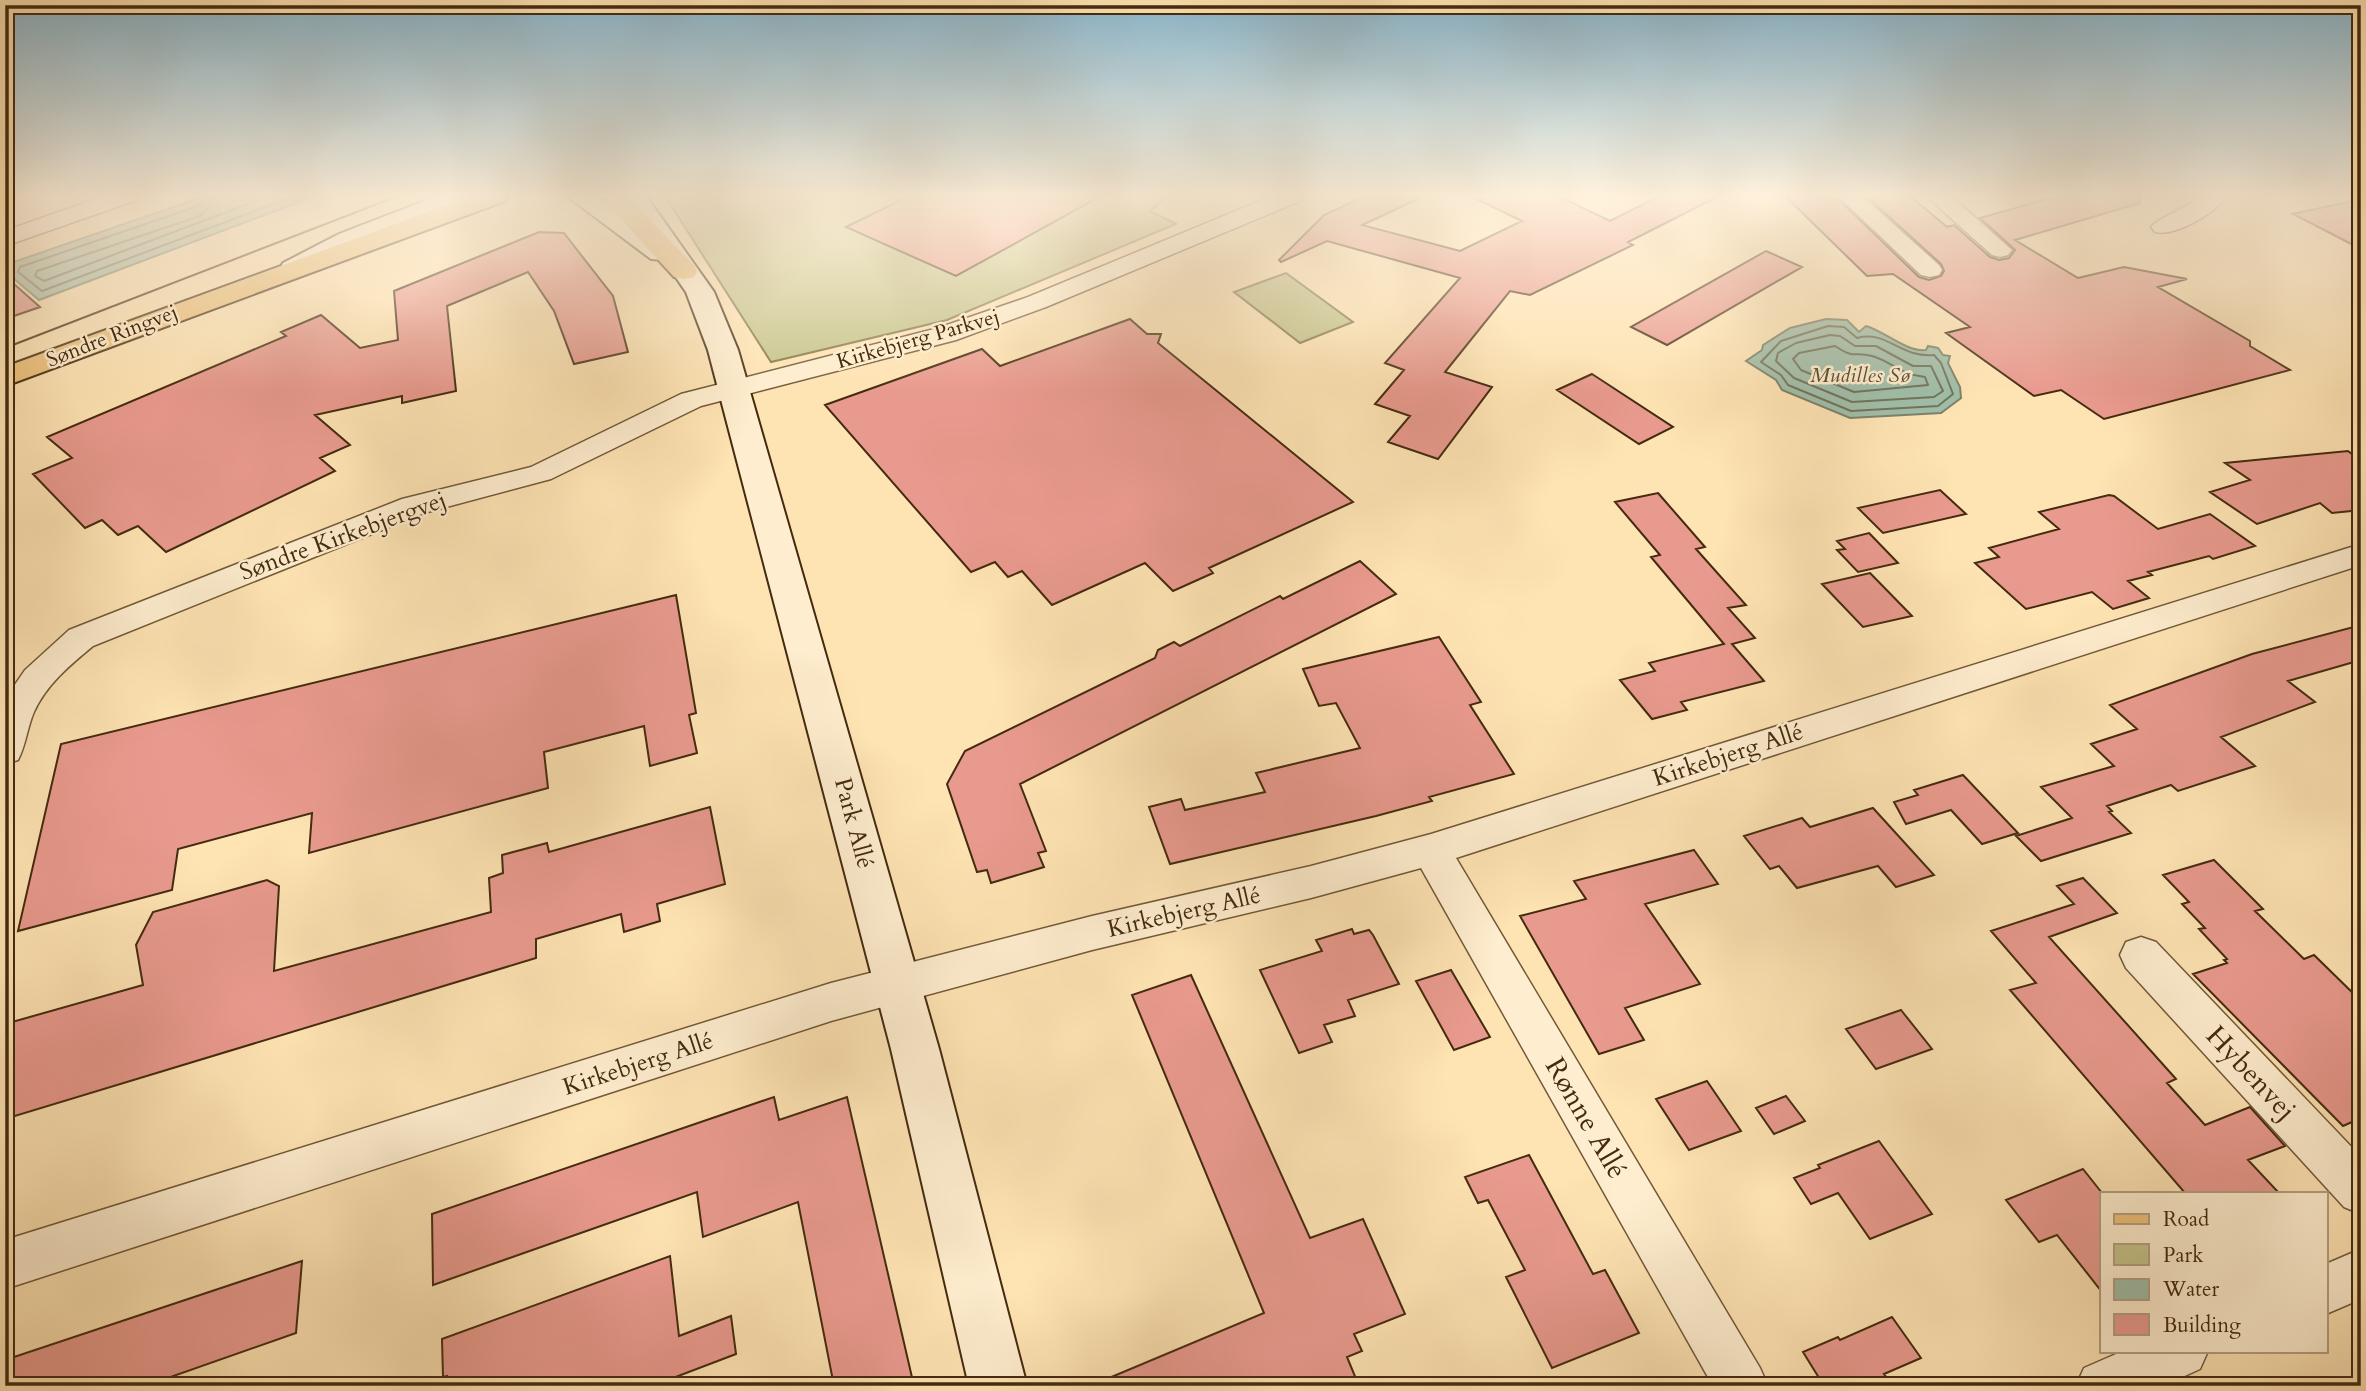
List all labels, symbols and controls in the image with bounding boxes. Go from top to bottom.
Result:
street label: Søndre Ringvej [42,298,182,374]
street label: Kirkebjerg Parkvej [833,302,1003,376]
water label: Mudilles Sø [1810,361,1911,390]
street label: Søndre Kirkebjergvej [235,483,451,589]
street label: Kirkebjerg Allé [1648,715,1808,795]
street label: Park Allé [826,774,882,872]
street label: Kirkebjerg Allé [1104,878,1264,946]
street label: Hybenvej [2197,1017,2305,1129]
street label: Kirkebjerg Allé [558,1024,718,1104]
street label: Rønne Allé [1536,1050,1636,1186]
legend [2100,1192,2328,1352]
text: Road [2163,1205,2209,1234]
text: Park [2163,1241,2204,1270]
text: Water [2162,1275,2219,1304]
text: Building [2163,1311,2241,1340]

